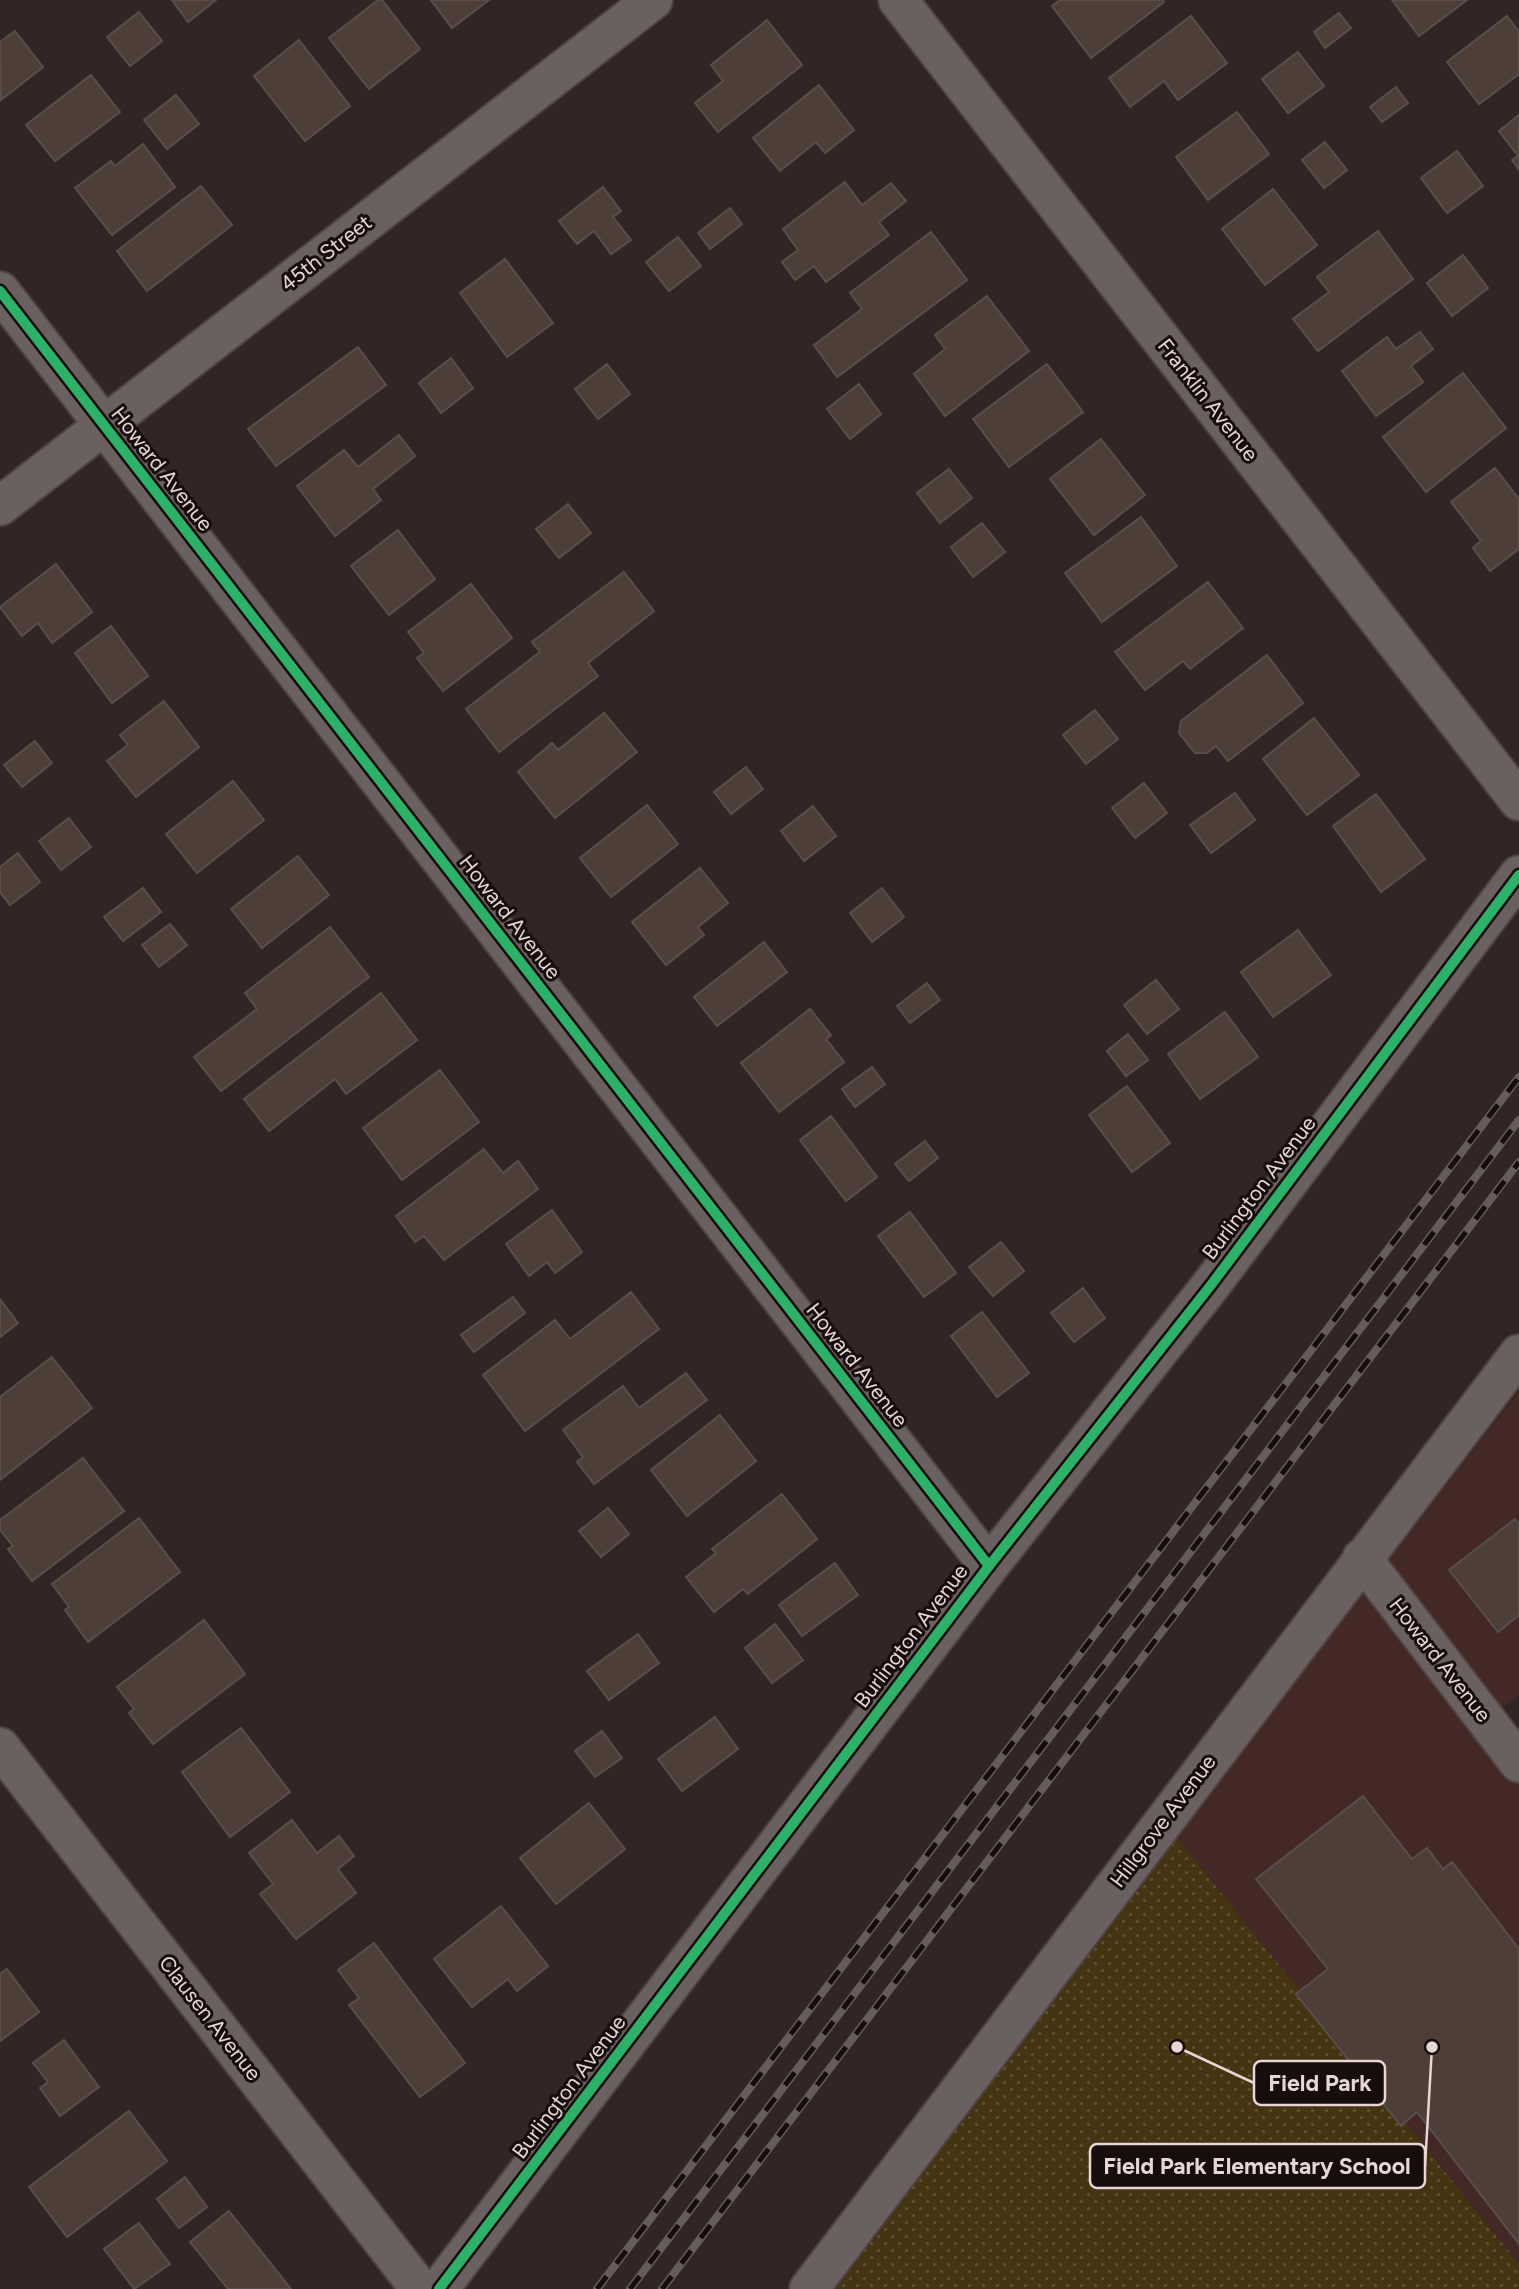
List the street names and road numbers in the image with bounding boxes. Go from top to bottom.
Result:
street label: 45th Street [275,209,376,296]
street label: Franklin Avenue [1153,334,1264,466]
street label: Howard Avenue [106,402,218,536]
street label: Howard Avenue [454,850,566,984]
street label: Burlington Avenue [1197,1111,1321,1264]
street label: Howard Avenue [801,1298,913,1432]
street label: Burlington Avenue [849,1559,973,1712]
street label: Howard Avenue [1384,1593,1496,1727]
street label: Hillgrove Avenue [1105,1749,1221,1892]
street label: Clausen Avenue [154,1950,267,2085]
street label: Burlington Avenue [507,2010,631,2163]

